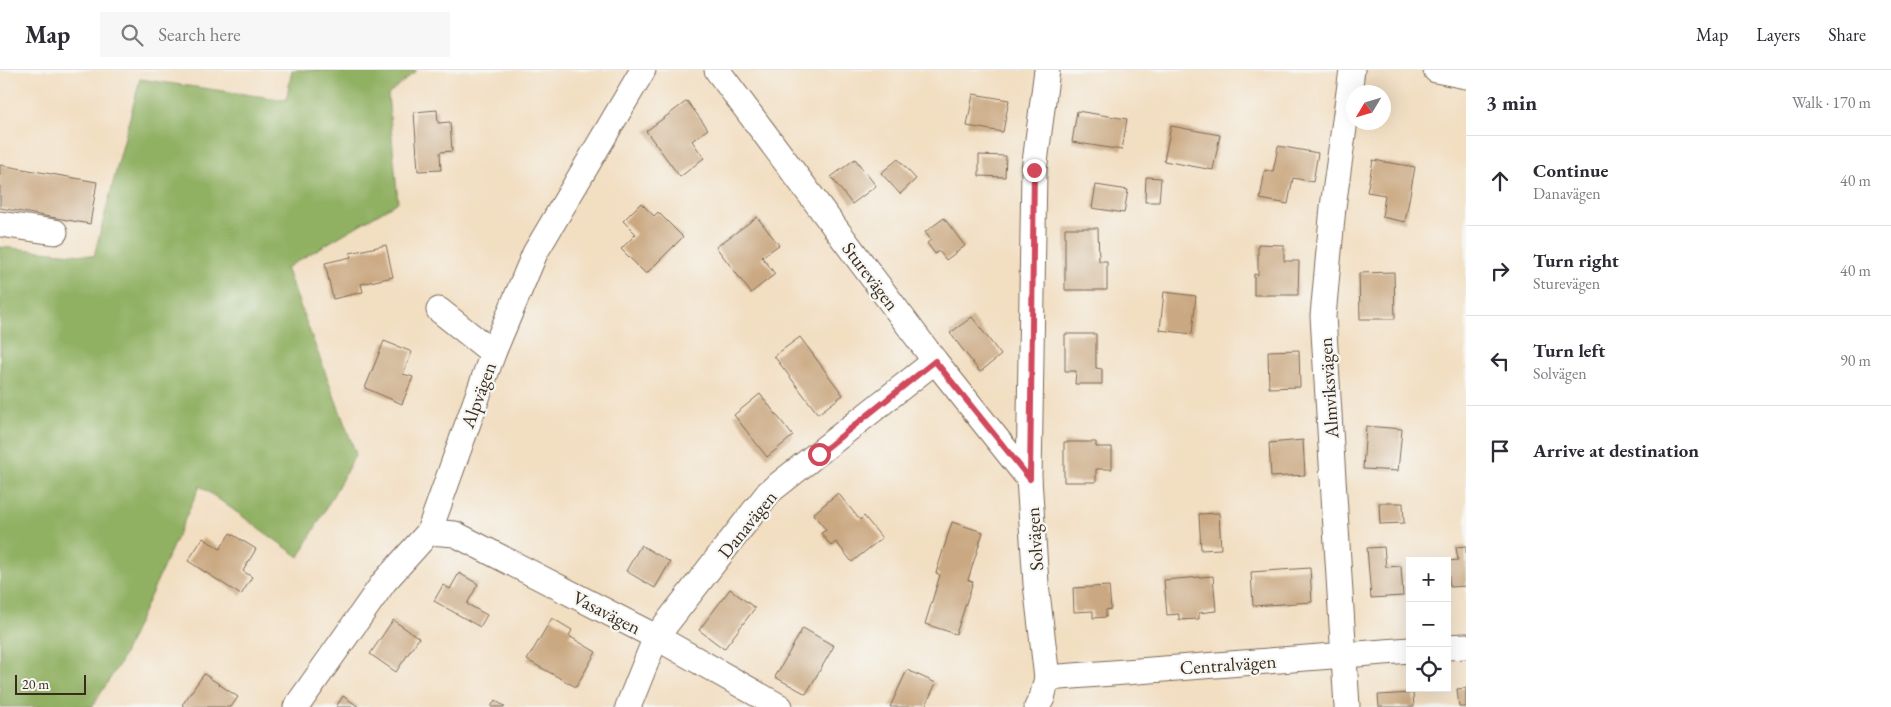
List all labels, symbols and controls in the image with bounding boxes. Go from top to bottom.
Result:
search box [100,12,450,57]
text: Map [25,19,70,50]
icon: search [118,21,146,49]
text: Search here [158,22,241,47]
text: Map [1696,23,1728,46]
text: Layers [1756,23,1800,46]
text: Share [1828,23,1866,46]
north arrow [1346,85,1391,130]
text: 3 min [1486,89,1537,116]
text: Walk · 170 m [1792,92,1871,113]
text: Continue [1533,158,1608,183]
route end [1023,159,1046,182]
icon: ahead [1486,167,1514,195]
text: 40 m [1840,170,1871,191]
text: Danavägen [1533,183,1601,204]
street label: Sturevägen [837,237,905,316]
text: Turn right [1533,248,1619,273]
icon: right [1486,257,1514,285]
text: 40 m [1840,260,1871,281]
text: Sturevägen [1533,273,1600,294]
street label: Almviksvägen [1312,337,1345,440]
text: Turn left [1533,338,1605,363]
icon: left [1486,347,1514,375]
text: 90 m [1840,350,1871,371]
street label: Alpvägen [455,359,502,433]
text: Solvägen [1533,363,1587,384]
icon: arrive [1486,437,1514,465]
text: Arrive at destination [1533,438,1699,463]
route start [808,443,831,466]
street label: Danavägen [712,485,782,563]
street label: Solvägen [1020,506,1049,572]
map controls [1406,557,1451,692]
button: + [1406,557,1451,602]
street label: Vasavägen [569,585,645,640]
button: − [1406,602,1451,647]
button: locate [1406,647,1451,692]
street label: Centralvägen [1179,649,1277,680]
scale bar [15,672,86,695]
text: 20 m [22,675,49,693]

